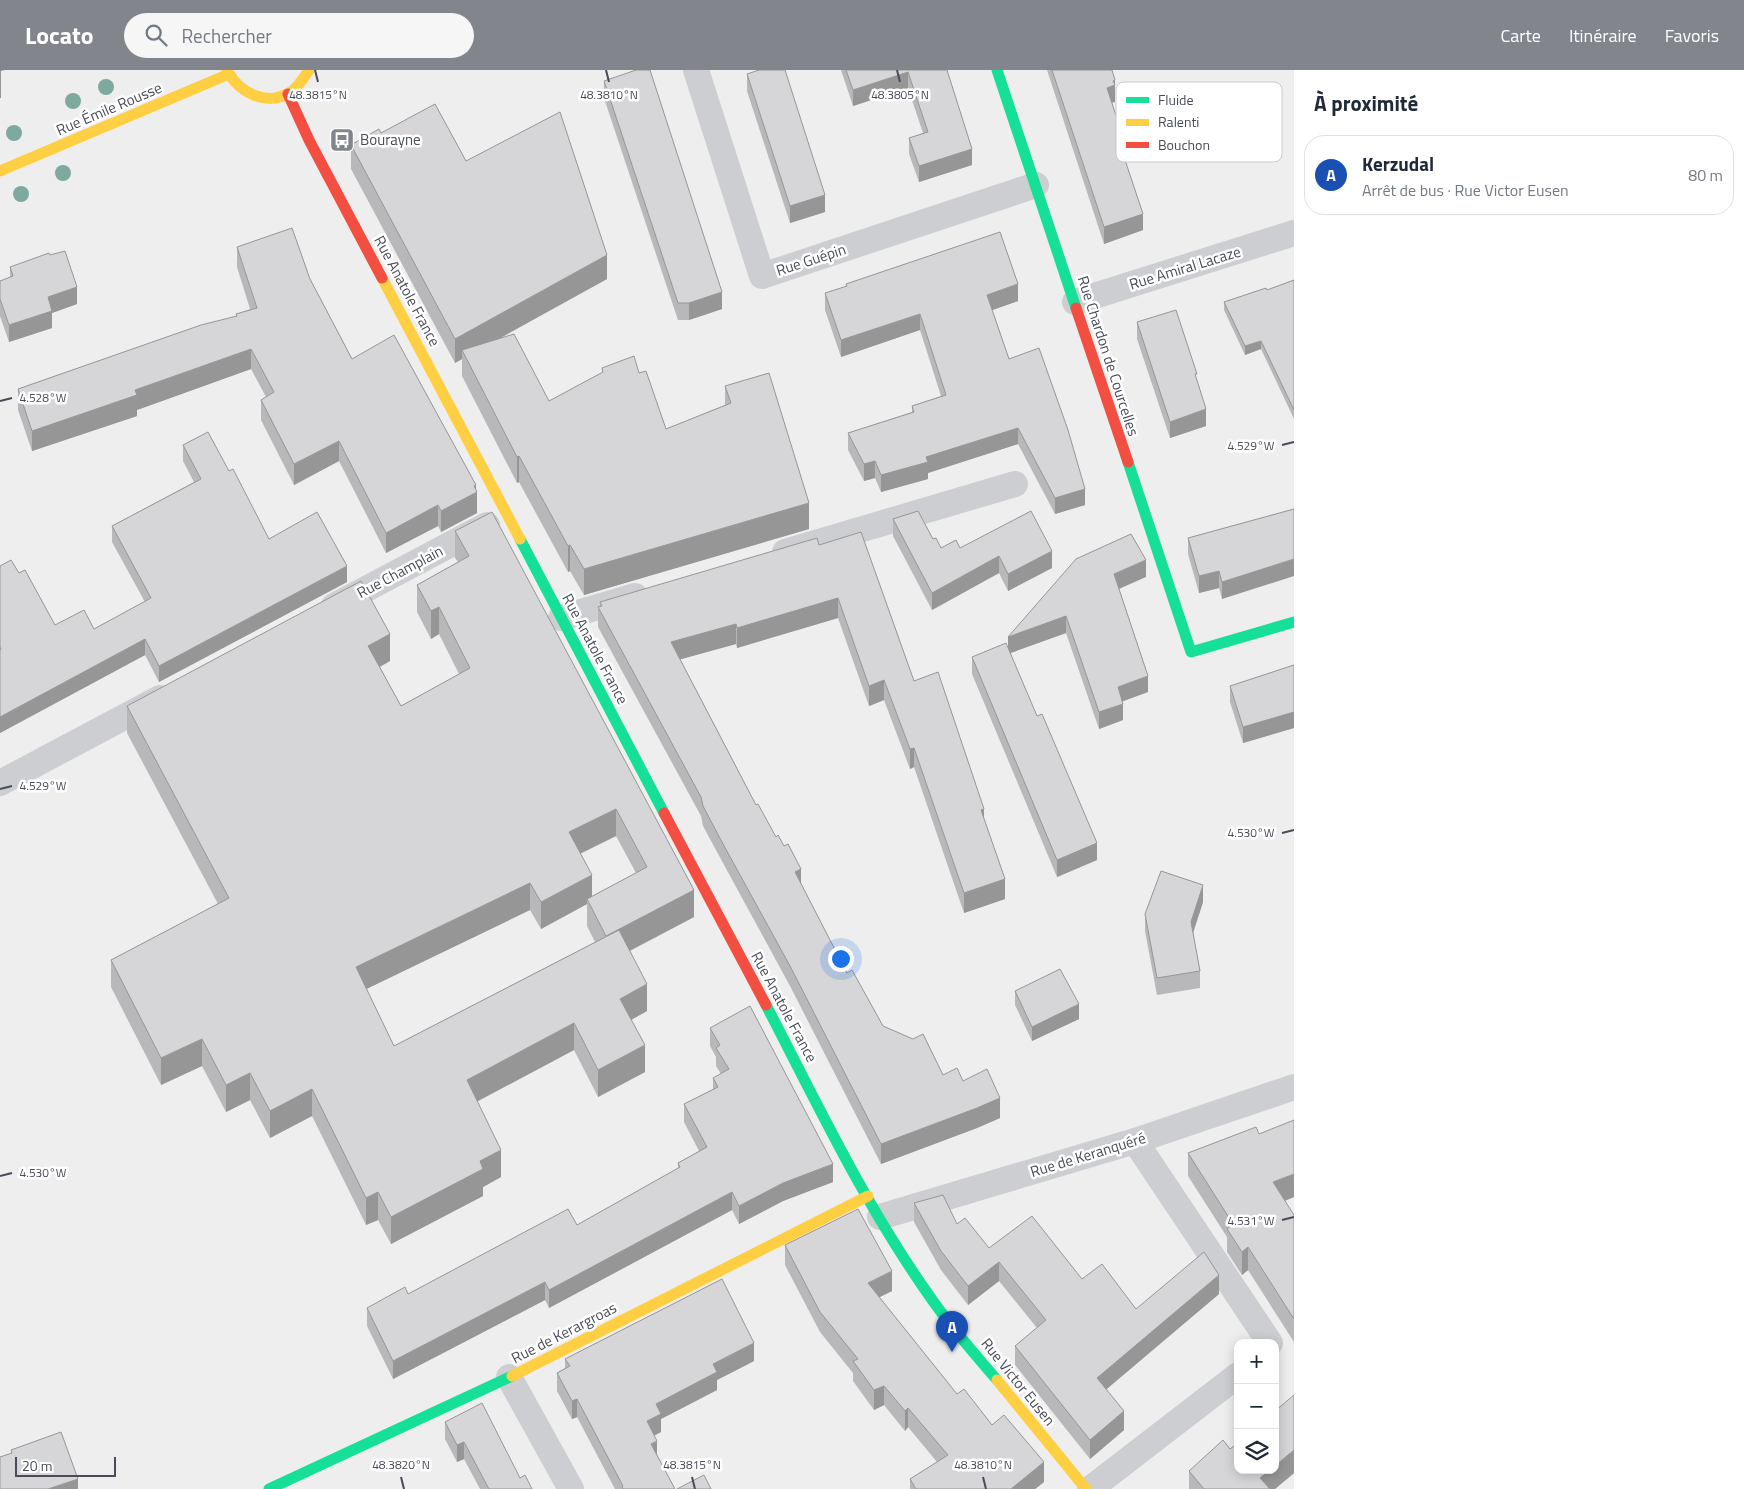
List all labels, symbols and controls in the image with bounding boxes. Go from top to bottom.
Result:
search box [124,13,474,58]
text: Locato [25,17,94,53]
icon: search [142,21,170,49]
text: Rechercher [182,21,272,50]
text: Carte [1500,22,1541,49]
text: Itinéraire [1569,22,1637,49]
text: Favoris [1665,22,1719,49]
street label: Rue Émile Rousse [52,76,165,141]
legend [1116,82,1282,162]
text: 48.3815°N [289,85,347,104]
text: 48.3810°N [580,85,638,104]
text: 48.3805°N [871,85,929,104]
text: À proximité [1314,87,1418,119]
text: Fluide [1158,89,1194,110]
text: Ralenti [1158,111,1199,132]
bus stop icon: Bourayne [329,127,355,153]
place label: Bourayne [360,128,421,151]
text: Bouchon [1158,134,1210,155]
text: Kerzudal [1362,149,1434,178]
text: A [1326,163,1336,187]
text: 80 m [1688,163,1723,187]
text: Arrêt de bus · Rue Victor Eusen [1362,178,1569,202]
street label: Rue Anatole France [369,231,446,350]
street label: Rue Guépin [773,237,849,282]
street label: Rue Amiral Lacaze [1126,240,1243,295]
street label: Rue Chardon de Courcelles [1072,273,1145,439]
text: 4.528°W [20,388,67,407]
text: 4.529°W [1228,436,1275,455]
street label: Rue Champlain [353,539,447,604]
street label: Rue Anatole France [557,589,634,708]
text: 4.529°W [20,776,67,795]
text: 4.530°W [1228,823,1275,842]
your location [828,946,854,972]
street label: Rue Anatole France [746,947,823,1066]
street label: Rue de Keranquéré [1027,1126,1148,1183]
text: 4.530°W [20,1163,67,1182]
text: 4.531°W [1228,1211,1275,1230]
street label: Rue de Kerargroas [507,1296,621,1369]
pin: A [936,1311,968,1352]
street label: Rue Victor Eusen [976,1333,1061,1431]
map controls [1234,1339,1279,1474]
button: + [1234,1339,1279,1384]
button: − [1234,1384,1279,1429]
button: layers [1234,1429,1279,1474]
scale bar [15,1454,116,1477]
text: 20 m [22,1455,52,1476]
text: 48.3820°N [372,1455,430,1474]
text: 48.3815°N [663,1455,721,1474]
text: 48.3810°N [954,1455,1012,1474]

